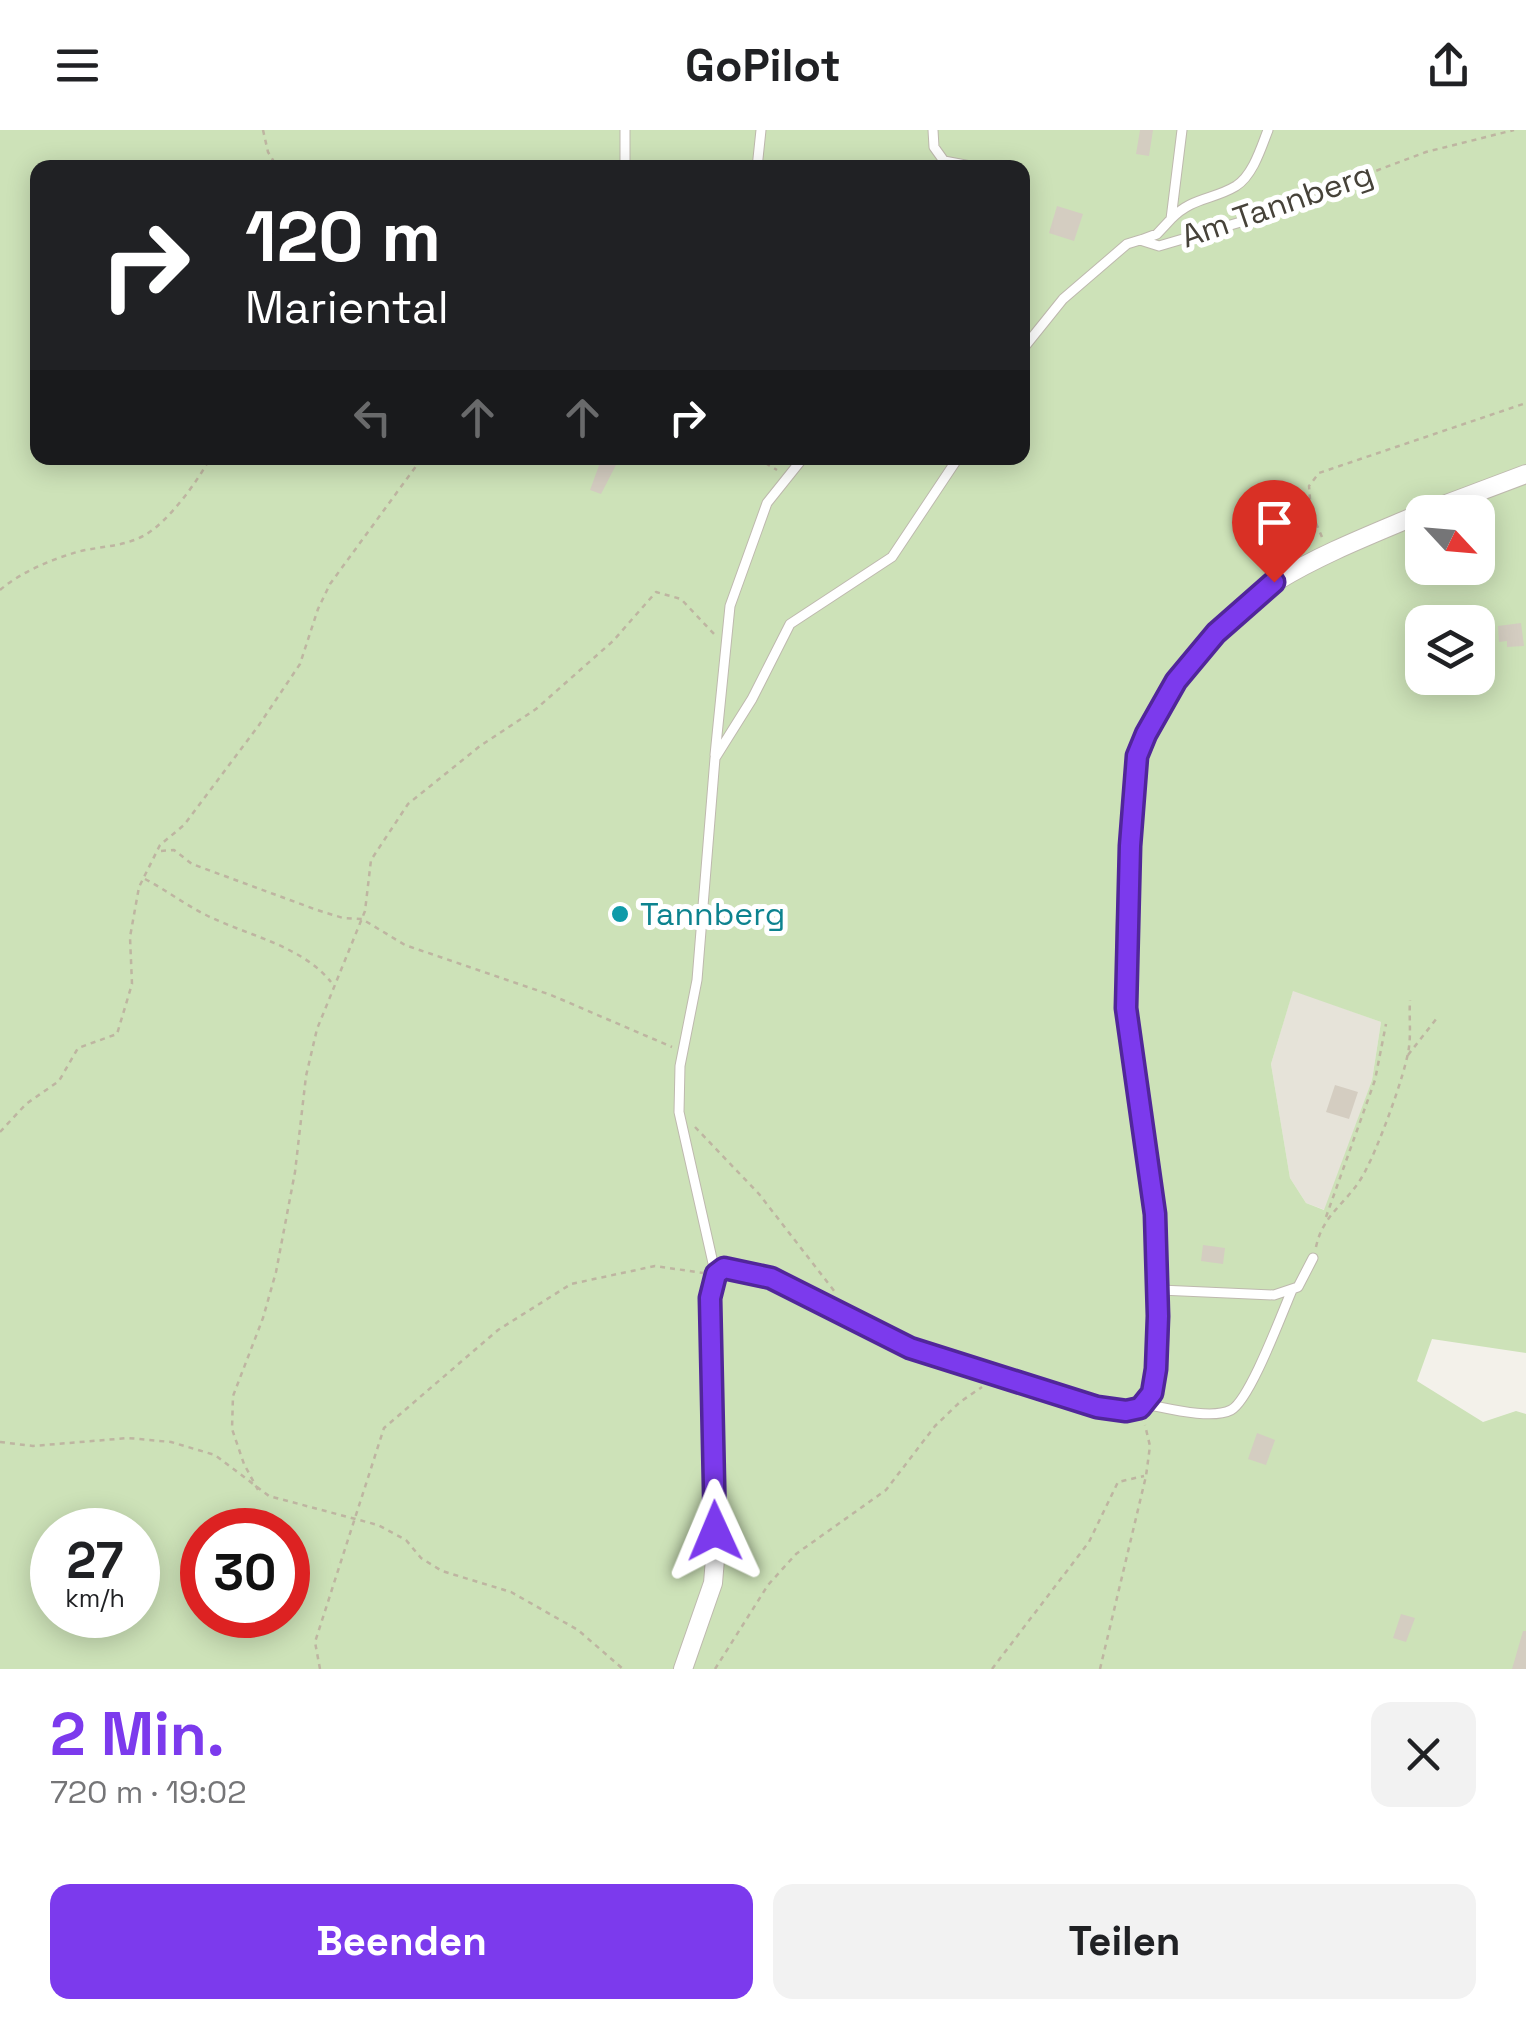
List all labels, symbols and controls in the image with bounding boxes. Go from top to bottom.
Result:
text: GoPilot [685,37,841,94]
icon: menu [50,38,105,93]
icon: share [1421,38,1476,93]
street label: Am Tannberg [1176,153,1378,257]
text: 120 m [245,192,441,281]
icon: right [80,200,210,330]
text: Mariental [245,279,449,336]
icon: left [345,390,400,445]
icon: ahead [450,390,505,445]
icon: ahead [555,390,610,445]
icon: right [660,390,715,445]
pin [1232,480,1317,583]
icon: arrive [1247,495,1302,550]
north arrow [1405,495,1495,585]
map controls [1405,495,1495,695]
button: layers [1405,605,1495,695]
place label: Tannberg [640,894,785,934]
marker: Tannberg [609,903,631,925]
position arrow [663,1479,767,1583]
speed limit sign: 30 [180,1508,310,1638]
text: 27 [67,1529,123,1593]
text: km/h [65,1582,125,1614]
text: 2 Min. [50,1696,225,1773]
button: close [1371,1702,1476,1807]
text: 720 m · 19:02 [50,1772,247,1812]
button: Beenden [50,1884,753,1999]
button: Teilen [773,1884,1476,1999]

